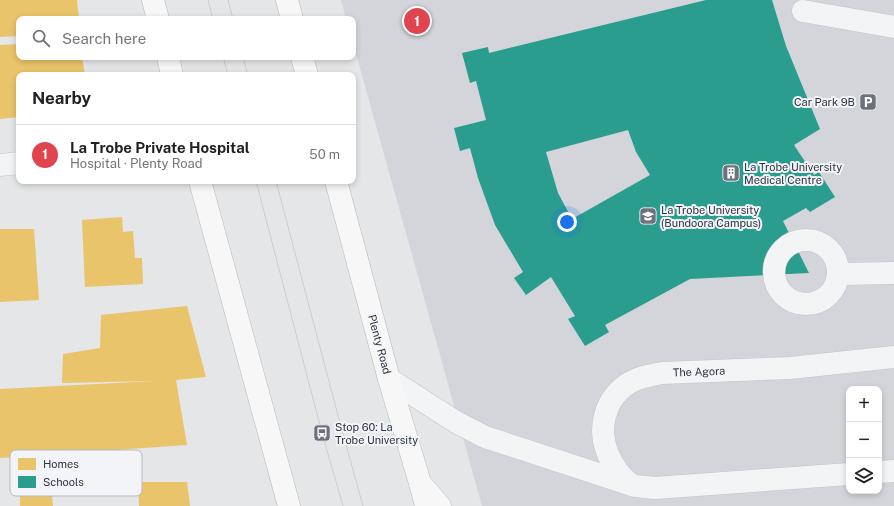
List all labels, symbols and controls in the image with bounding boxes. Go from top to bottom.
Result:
pin: 1 [404,6,430,36]
search box [16,16,356,60]
icon: search [30,27,52,49]
text: Search here [62,30,146,47]
text: Nearby [32,88,91,108]
parking icon: Car Park 9B [858,92,878,112]
place label: Car Park 9B [794,96,855,108]
text: La Trobe Private Hospital [70,139,250,156]
text: 1 [42,147,48,162]
text: 50 m [309,147,340,162]
text: Hospital · Plenty Road [70,156,202,171]
place label: La Trobe University Medical Centre [744,161,842,186]
building icon: La Trobe University Medical Centre [721,163,741,183]
place label: La Trobe University (Bundoora Campus) [661,204,761,229]
school or university icon: La Trobe University (Bundoora Campus) [638,206,658,226]
your location [557,212,577,232]
street label: Plenty Road [366,313,393,375]
street label: The Agora [673,365,725,379]
map controls [846,386,882,494]
button: + [846,386,882,422]
place label: Stop 60: La Trobe University [335,421,418,446]
button: − [846,422,882,458]
bus stop icon: Stop 60: La Trobe University [312,423,332,443]
legend [10,450,142,496]
text: Homes [43,458,79,470]
button: layers [846,458,882,494]
text: Schools [43,476,84,488]

